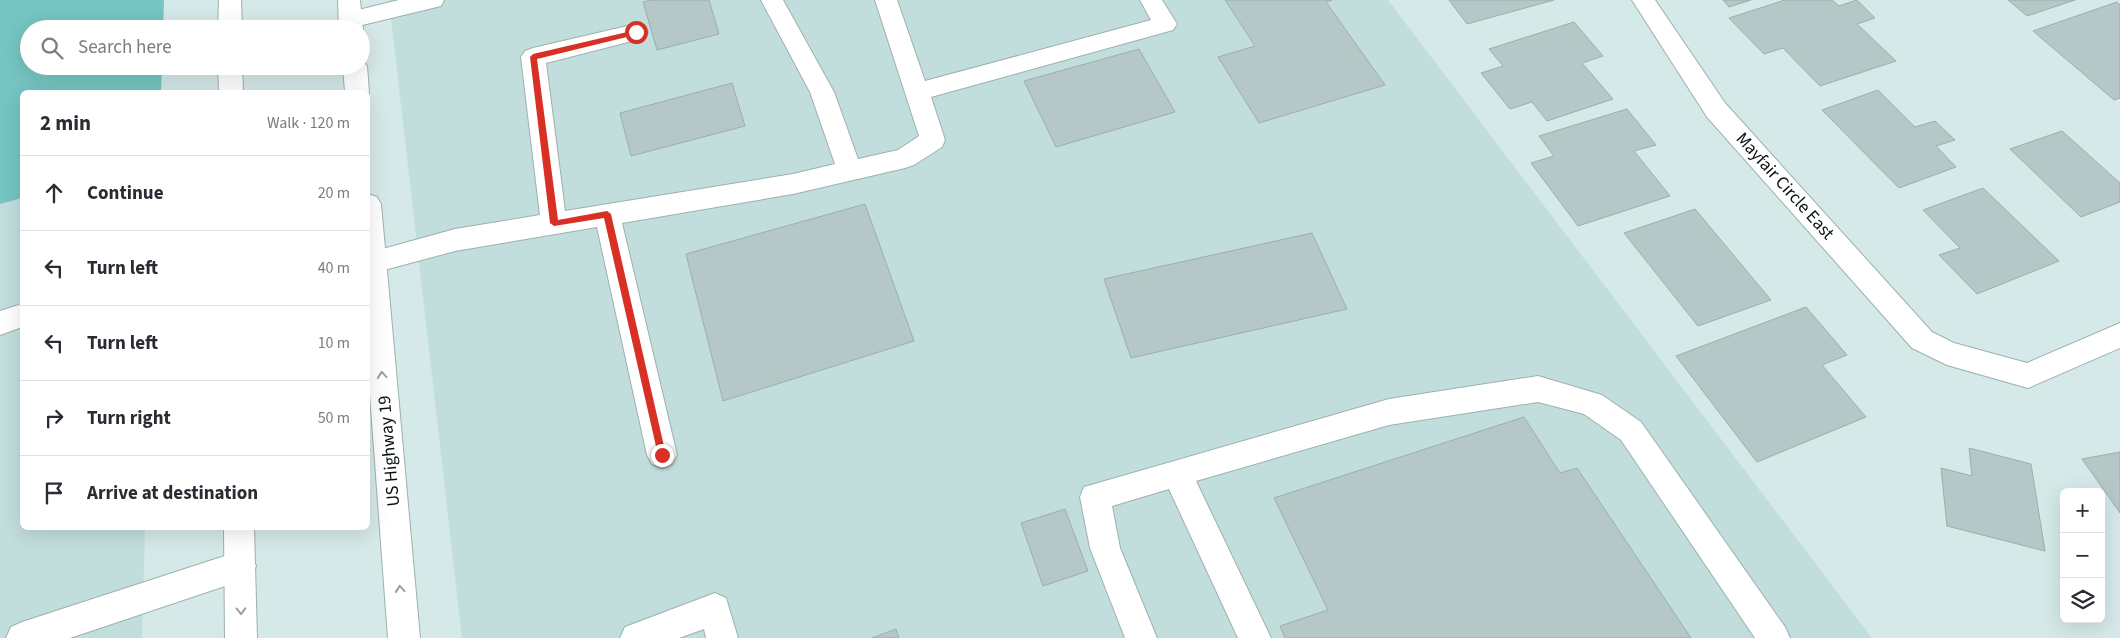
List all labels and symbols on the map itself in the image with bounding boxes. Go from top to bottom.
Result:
route start [625,21,648,44]
street label: Mayfair Circle East [1730,127,1840,245]
one-way arrow [377,371,388,379]
street label: US Highway 19 [372,394,406,508]
route end [651,444,674,467]
one-way arrow [395,585,406,593]
one-way arrow [236,608,246,615]

